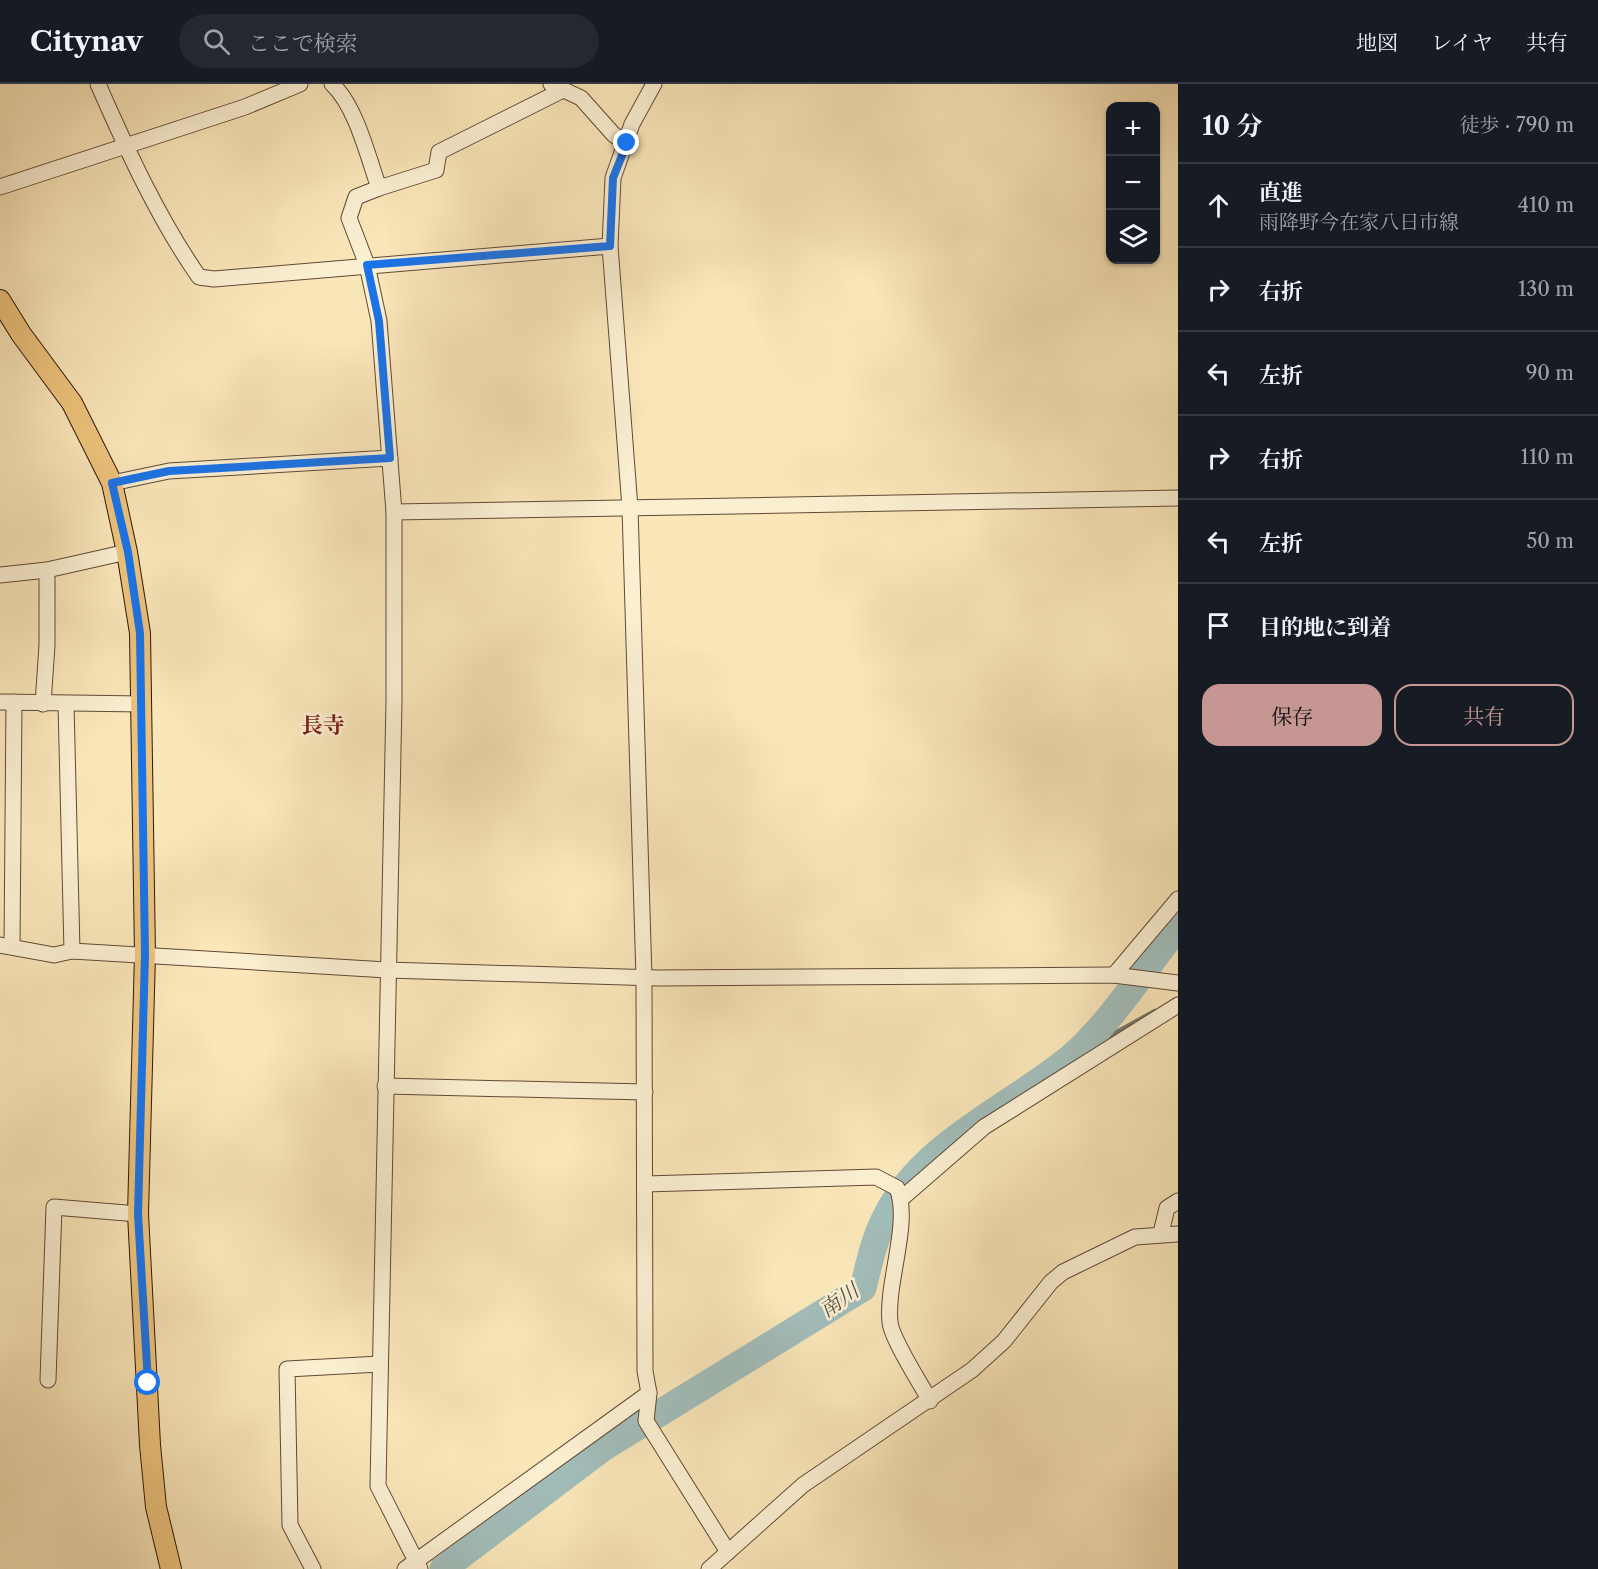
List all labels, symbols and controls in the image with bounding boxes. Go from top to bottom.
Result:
search box [179,14,599,68]
text: Citynav [30,24,143,58]
icon: search [200,25,233,58]
text: ここで検索 [248,30,358,57]
text: 地図 [1356,30,1398,55]
text: レイヤ [1431,30,1493,55]
text: 共有 [1526,30,1568,55]
map controls [1106,102,1160,264]
button: + [1106,102,1160,156]
text: 10 分 [1202,110,1263,142]
text: 徒歩 · 790 m [1460,113,1574,137]
route end [613,129,639,155]
button: − [1106,156,1160,210]
text: 直進 [1259,179,1303,206]
icon: ahead [1202,189,1235,222]
text: 410 m [1517,193,1574,217]
button: layers [1106,210,1160,264]
text: 雨降野今在家八日市線 [1259,210,1459,234]
icon: right [1202,273,1235,306]
text: 130 m [1518,277,1574,301]
text: 右折 [1259,278,1303,305]
icon: left [1202,357,1235,390]
text: 90 m [1526,361,1574,385]
text: 左折 [1259,362,1303,389]
icon: right [1202,441,1235,474]
text: 110 m [1521,445,1574,469]
text: 右折 [1259,446,1303,473]
icon: left [1202,525,1235,558]
text: 50 m [1527,529,1574,553]
text: 左折 [1259,530,1303,557]
icon: arrive [1202,609,1235,642]
text: 目的地に到着 [1259,614,1391,641]
button: 保存 [1202,684,1382,746]
button: 共有 [1394,684,1574,746]
district label: 長寺 [301,712,345,739]
water label: 南川 [815,1277,865,1322]
route start [134,1369,160,1395]

